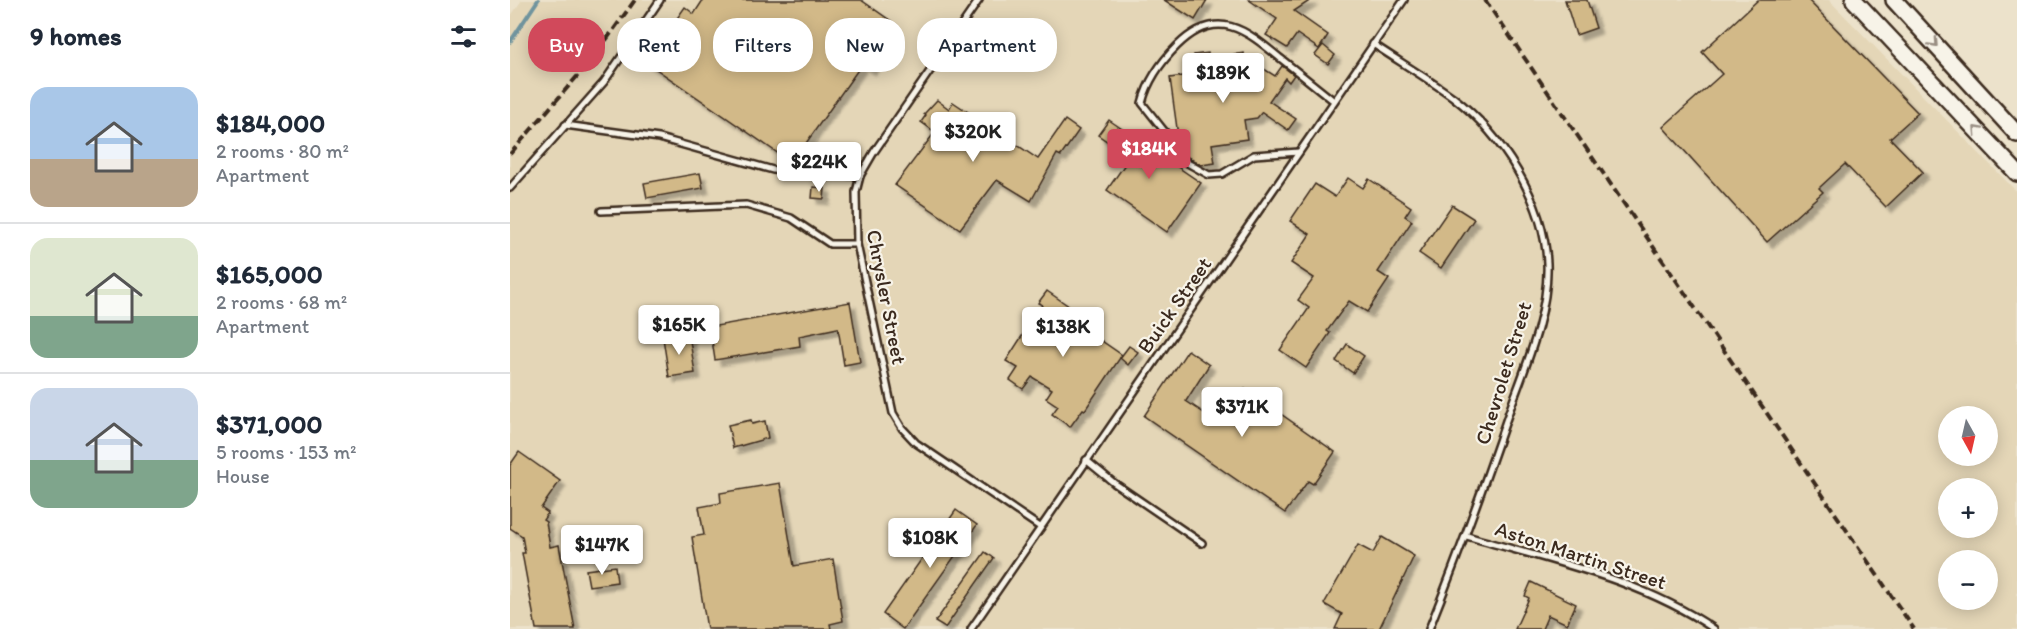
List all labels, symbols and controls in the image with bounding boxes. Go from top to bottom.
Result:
chip: Buy [528,18,605,72]
chip: Rent [617,18,701,72]
chip: Filters [713,18,813,72]
chip: New [825,18,905,72]
chip: Apartment [917,18,1057,72]
text: 9 homes [30,20,122,52]
icon: filters [447,20,480,53]
one-way arrow [1926,36,1937,47]
pin: $189K [1181,53,1265,104]
text: $189K [1196,60,1250,84]
text: $184,000 [216,107,325,139]
icon: home [78,111,150,183]
pin: $320K [931,112,1015,163]
text: $320K [945,119,1001,143]
one-way arrow [1973,126,1984,136]
pin: $184K [1107,129,1191,180]
text: $184K [1121,136,1177,160]
text: 2 rooms · 80 m² [216,139,349,163]
pin: $224K [777,142,861,193]
text: $224K [791,149,847,173]
text: Apartment [216,163,309,187]
street label: Chrysler Street [862,228,912,367]
street label: Buick Street [1132,252,1216,358]
text: $165,000 [216,258,323,290]
icon: home [78,262,150,334]
text: 2 rooms · 68 m² [216,290,347,314]
street label: Chevrolet Street [1469,298,1537,447]
pin: $165K [637,305,721,356]
pin: $138K [1021,307,1105,358]
text: $165K [652,312,706,336]
text: Apartment [216,314,309,338]
text: $138K [1036,314,1090,338]
pin: $371K [1200,387,1284,438]
text: $371K [1215,394,1269,418]
north arrow [1938,406,1998,466]
map controls [1938,406,1998,610]
text: $371,000 [216,408,323,440]
icon: home [78,412,150,484]
text: 5 rooms · 153 m² [216,440,356,464]
text: House [216,464,270,488]
button: + [1938,478,1998,538]
street label: Aston Martin Street [1492,516,1670,595]
pin: $108K [888,518,972,569]
pin: $147K [560,525,644,576]
text: $108K [902,525,958,549]
text: $147K [575,532,629,556]
button: − [1938,550,1998,610]

